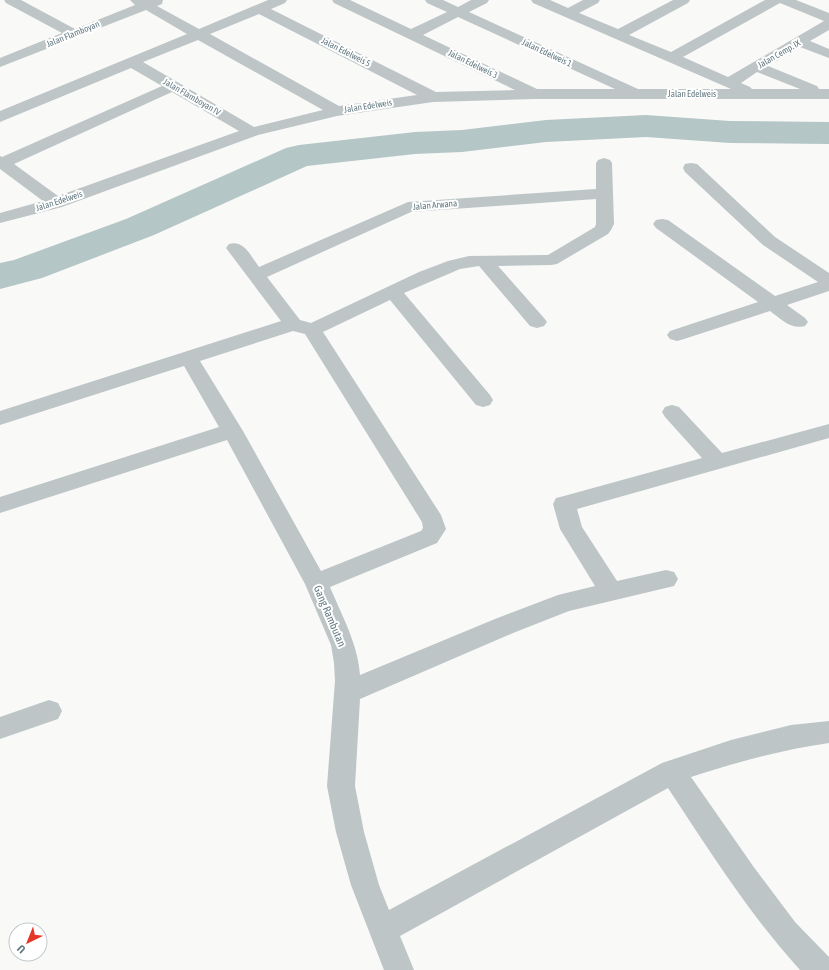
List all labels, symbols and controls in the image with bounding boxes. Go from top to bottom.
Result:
street label: Jalan Flamboyan [45,19,101,49]
street label: Jalan Edelweis 5 [320,35,372,69]
street label: Jalan Edelweis 1 [521,37,573,69]
street label: Jalan Cemp. IX [756,37,803,70]
street label: Jalan Edelweis 3 [447,48,499,80]
street label: Jalan Flamboyan IV [162,77,223,118]
street label: Jalan Edelweis [668,89,716,99]
street label: Jalan Edelweis [343,97,393,115]
street label: Jalan Edelweis [34,189,84,213]
street label: Jalan Arwana [412,198,458,212]
street label: Gang Rambutan [312,584,348,648]
north arrow [8,922,48,962]
text: U [15,943,28,956]

